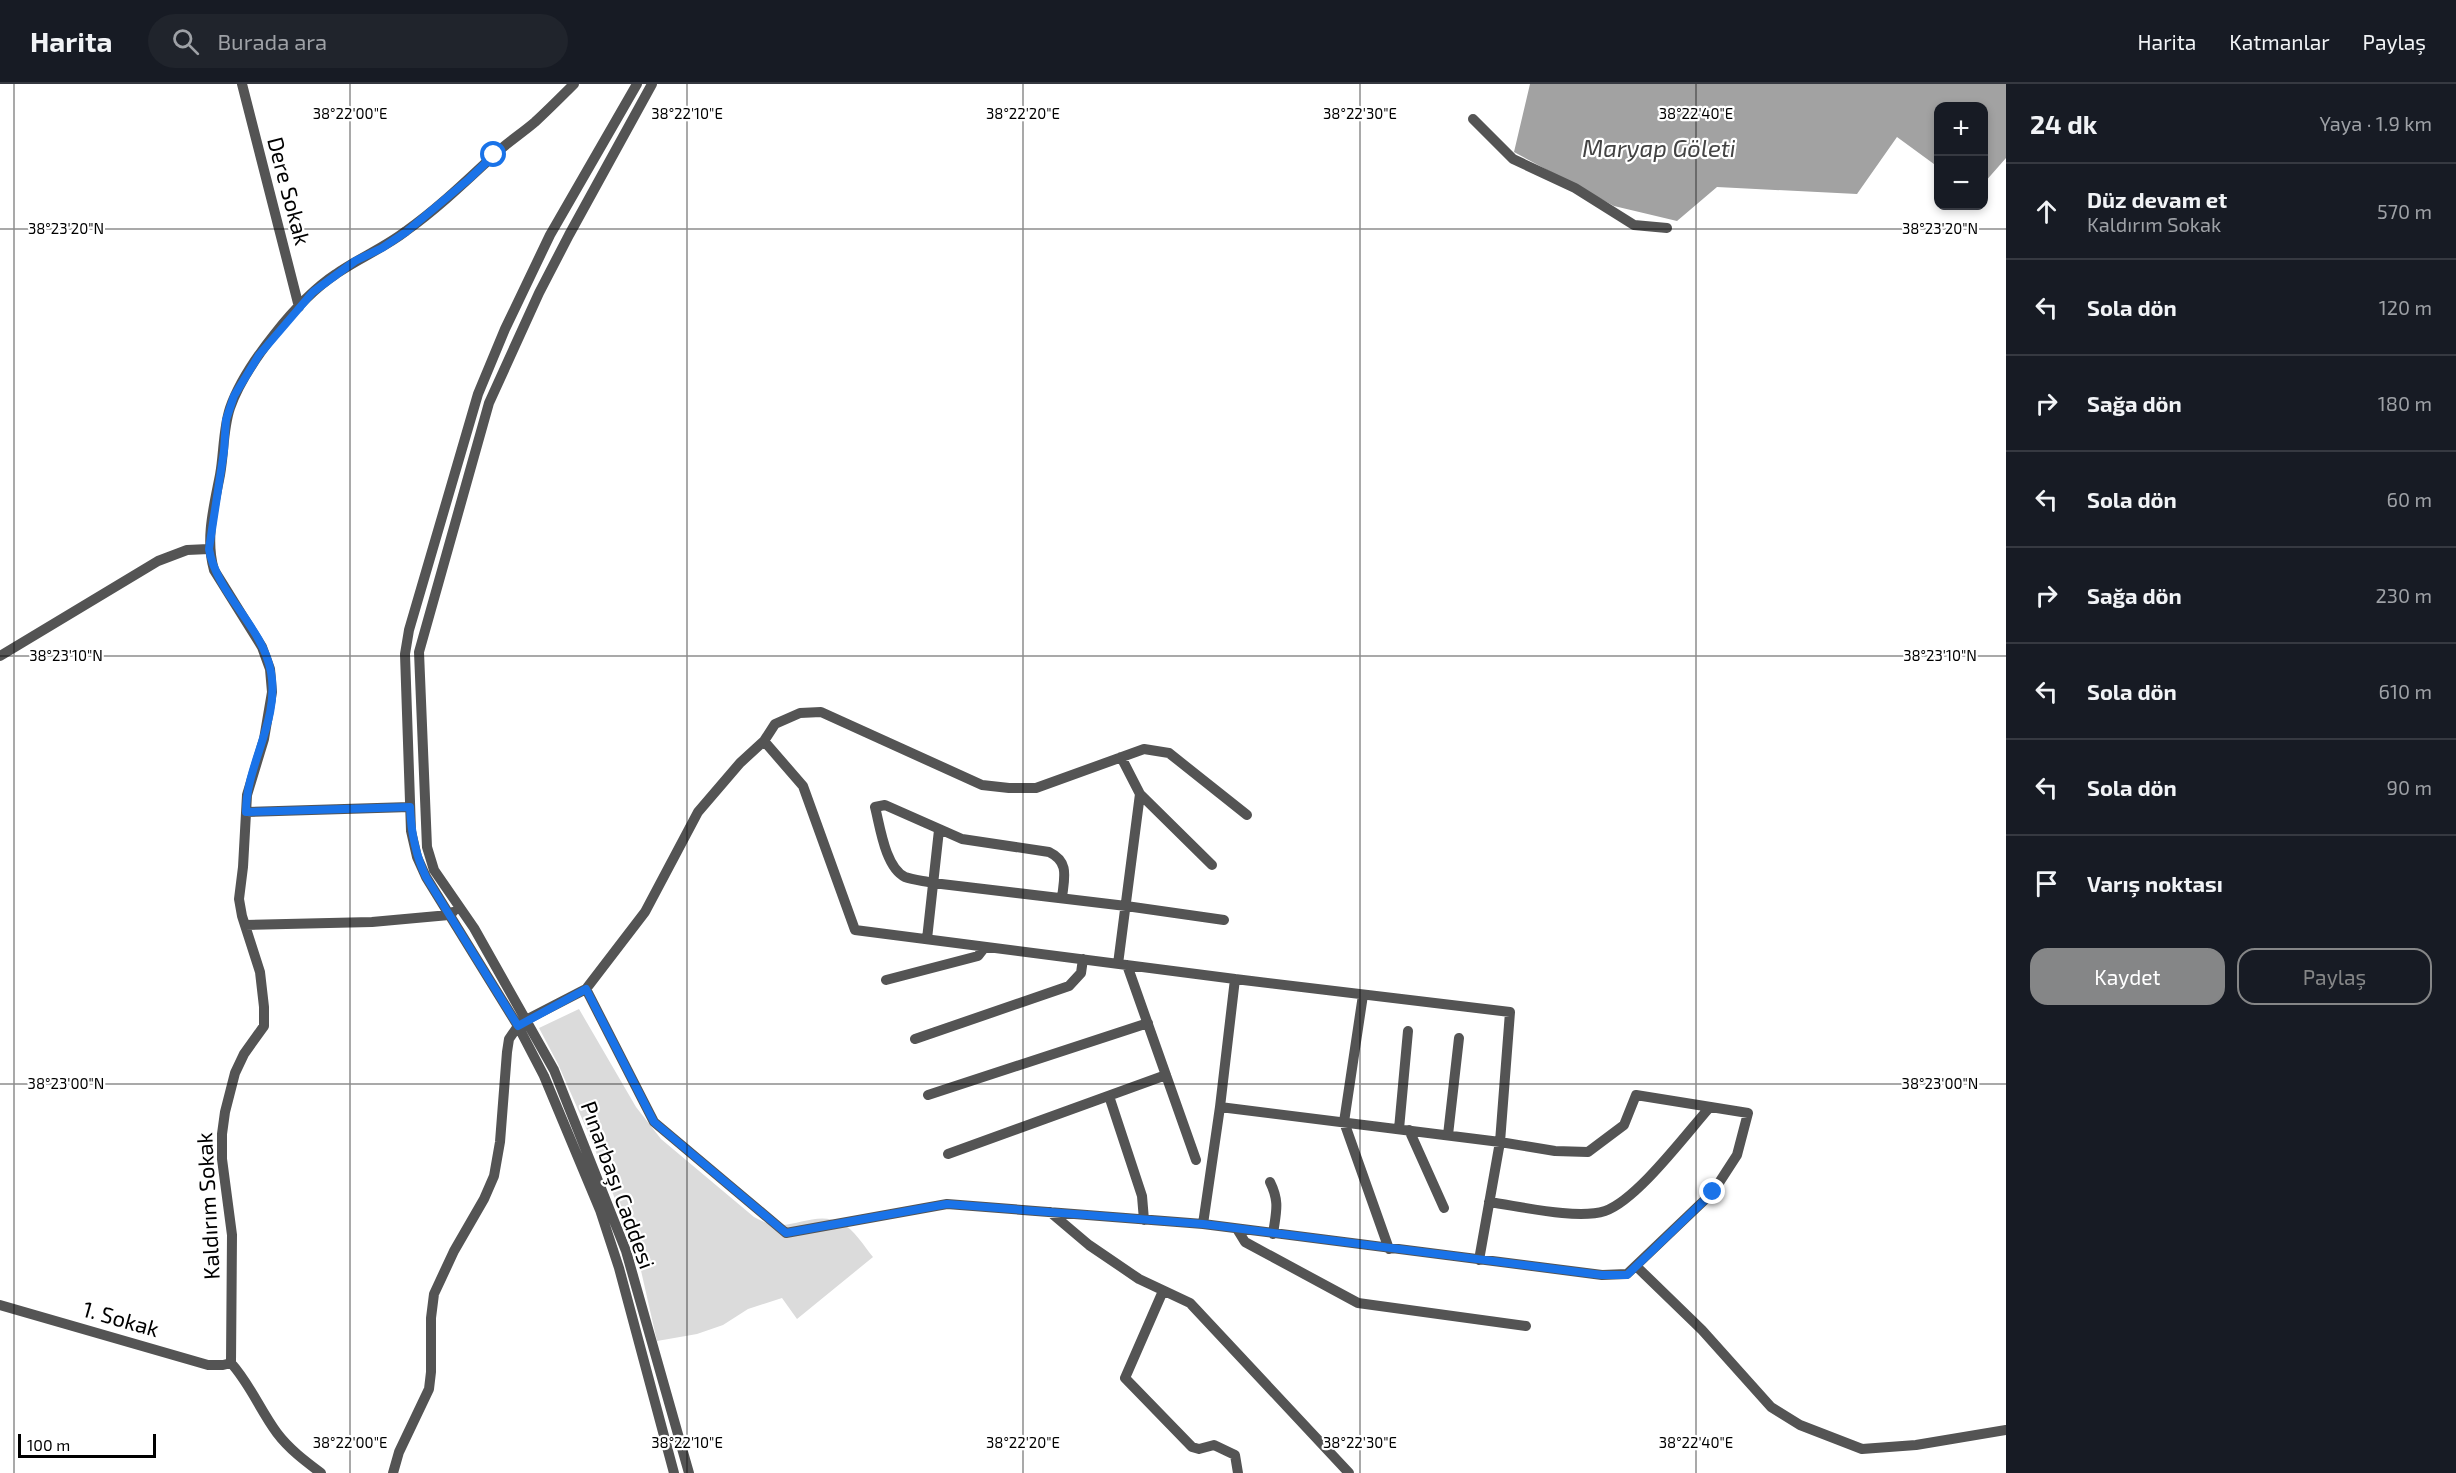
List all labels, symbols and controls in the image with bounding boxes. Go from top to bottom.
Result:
search box [148,14,568,68]
text: Harita [30,24,112,58]
icon: search [169,25,202,58]
text: Burada ara [217,28,327,54]
text: Harita [2138,29,2196,54]
text: Katmanlar [2229,29,2330,54]
text: Paylaş [2363,29,2426,54]
map controls [1934,102,1988,210]
button: + [1934,102,1988,156]
text: 38°22'00"E [313,104,387,122]
text: 38°22'10"E [651,104,723,122]
text: 38°22'20"E [986,104,1060,122]
text: 38°22'30"E [1323,104,1397,122]
text: 38°22'40"E [1659,104,1733,122]
text: 24 dk [2030,108,2097,139]
text: Yaya · 1.9 km [2320,111,2432,135]
water label: Maryap Göleti [1582,133,1736,162]
street label: Dere Sokak [263,134,317,248]
route start [480,141,506,167]
button: − [1934,156,1988,210]
text: Düz devam et [2087,186,2227,212]
icon: ahead [2030,195,2063,228]
text: 570 m [2377,199,2432,223]
text: Kaldırım Sokak [2087,212,2221,236]
text: 38°23'20"N [28,219,104,237]
text: 38°23'20"N [1902,219,1978,237]
icon: left [2030,291,2063,324]
text: Sola dön [2087,294,2177,320]
text: 120 m [2379,295,2432,319]
icon: right [2030,387,2063,420]
text: Sağa dön [2087,390,2182,416]
text: 180 m [2378,391,2432,415]
icon: left [2030,483,2063,516]
text: Sola dön [2087,486,2177,512]
text: 60 m [2387,487,2432,511]
icon: right [2030,579,2063,612]
text: Sağa dön [2087,582,2182,608]
text: 230 m [2376,583,2432,607]
text: 38°23'10"N [29,646,103,664]
text: 38°23'10"N [1903,646,1977,664]
icon: left [2030,675,2063,708]
text: Sola dön [2087,678,2177,704]
text: 610 m [2379,679,2432,703]
icon: left [2030,771,2063,804]
text: Sola dön [2087,774,2177,800]
text: 90 m [2387,775,2432,799]
icon: arrive [2030,867,2063,900]
text: Varış noktası [2087,870,2223,896]
button: Kaydet [2030,948,2225,1005]
button: Paylaş [2237,948,2432,1005]
text: 38°23'00"N [28,1074,104,1092]
text: 38°23'00"N [1902,1074,1978,1092]
street label: Pınarbaşı Caddesi [575,1097,661,1273]
street label: Kaldırım Sokak [190,1132,224,1280]
route end [1699,1178,1725,1204]
street label: 1. Sokak [80,1295,162,1341]
scale bar [18,1431,156,1458]
text: 38°22'00"E [313,1433,387,1451]
text: 38°22'10"E [651,1433,723,1451]
text: 38°22'20"E [986,1433,1060,1451]
text: 38°22'30"E [1323,1433,1397,1451]
text: 38°22'40"E [1659,1433,1733,1451]
text: 100 m [27,1435,70,1454]

